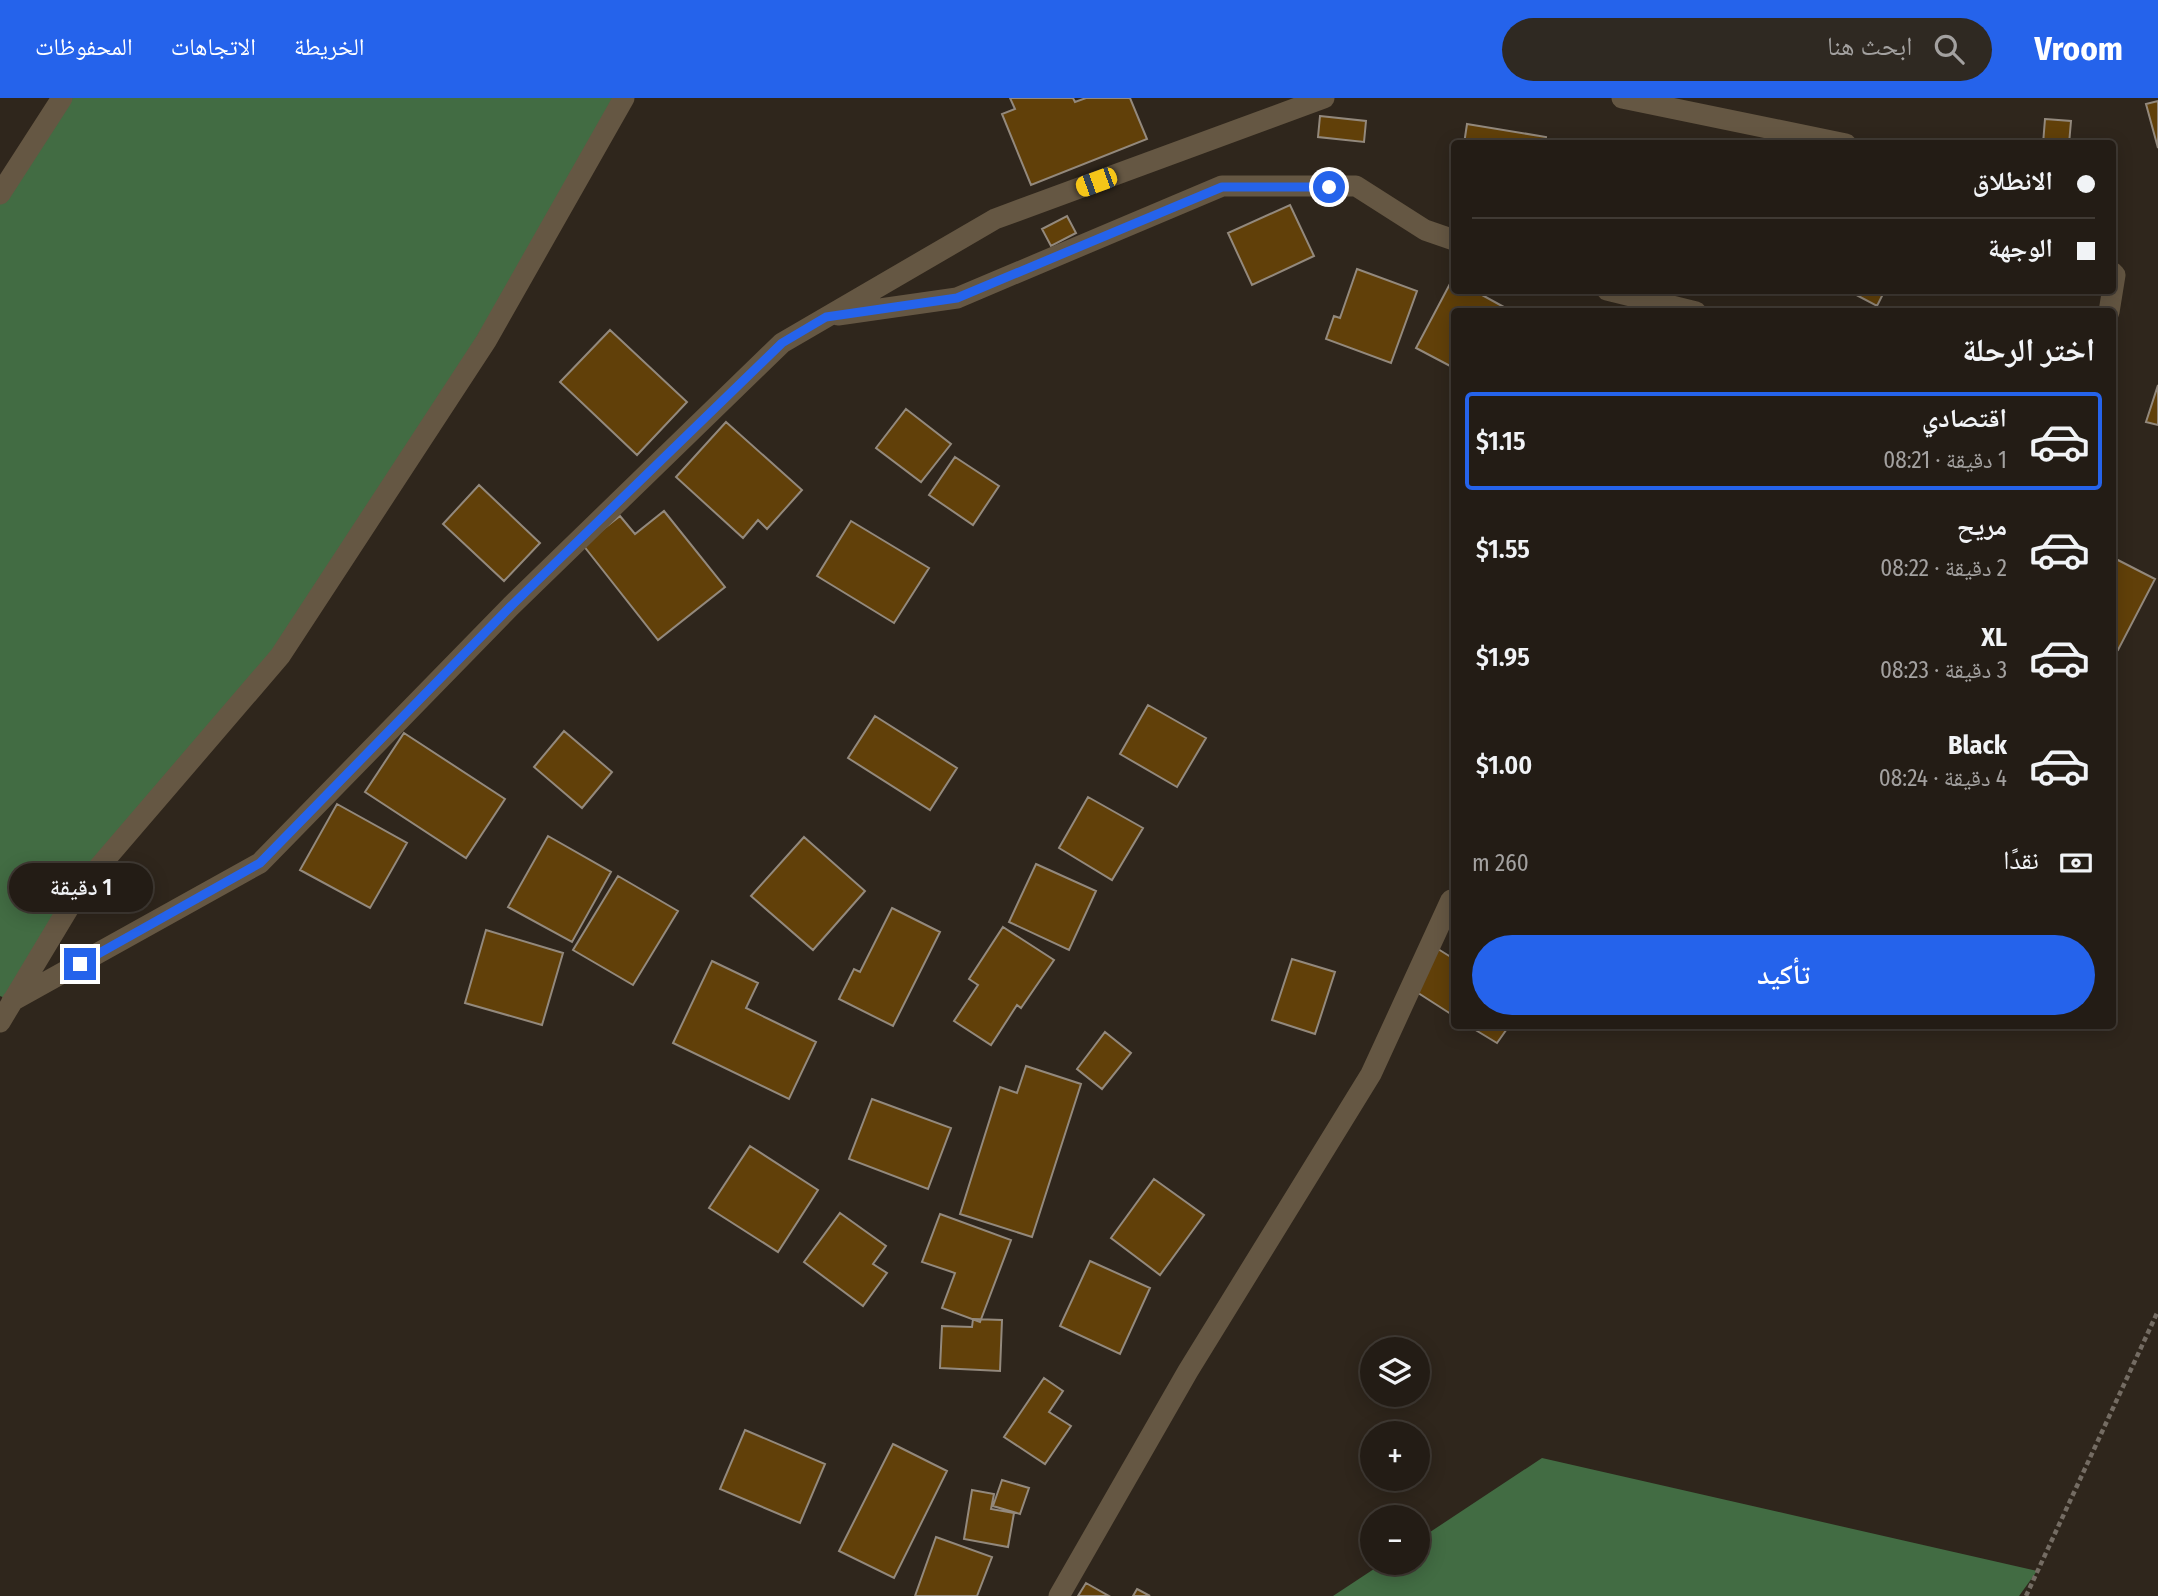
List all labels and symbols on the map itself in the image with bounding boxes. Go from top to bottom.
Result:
car [1073,165,1120,199]
route start [1313,171,1345,203]
callout: 1 دقيقة [8,862,152,912]
route end [64,948,96,980]

